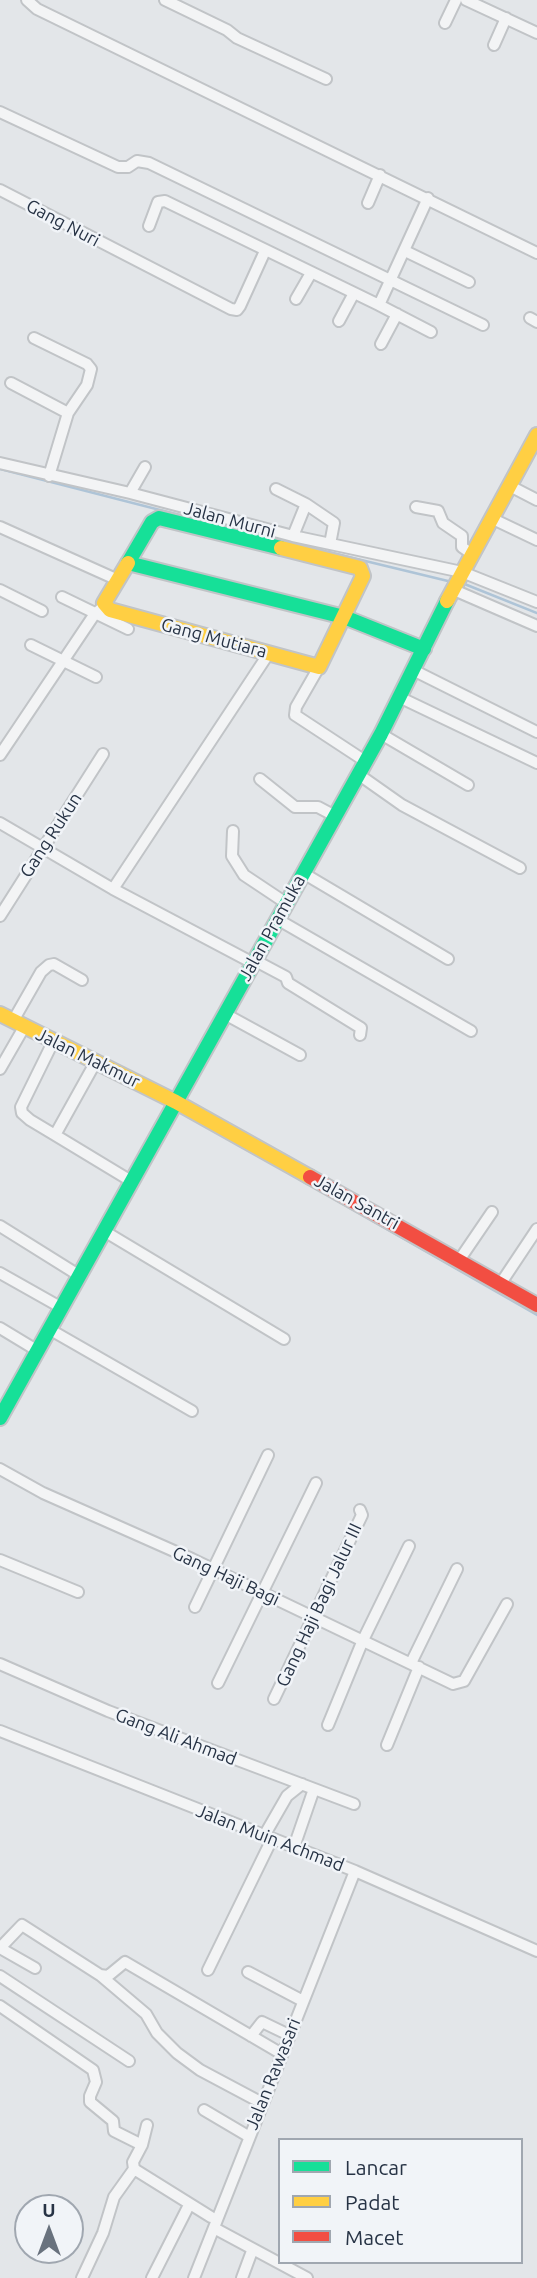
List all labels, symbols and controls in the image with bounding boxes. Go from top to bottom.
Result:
street label: Gang Nuri [22,195,104,251]
street label: Jalan Murni [182,497,278,543]
street label: Gang Mutiara [159,614,269,662]
street label: Gang Rukun [16,788,86,882]
street label: Jalan Pramuka [234,871,310,985]
street label: Jalan Makmur [32,1023,144,1093]
street label: Jalan Santri [311,1170,403,1234]
street label: Gang Haji Bagi Jalur III [272,1520,366,1690]
street label: Gang Haji Bagi [169,1542,283,1610]
street label: Gang Ali Ahmad [112,1704,240,1770]
street label: Jalan Muin Achmad [193,1800,347,1876]
street label: Jalan Rawasari [241,2015,305,2133]
legend [278,2138,523,2264]
text: Lancar [345,2155,407,2179]
text: Padat [345,2190,400,2214]
north arrow [14,2194,84,2264]
text: U [42,2199,56,2221]
text: Macet [345,2225,404,2249]

